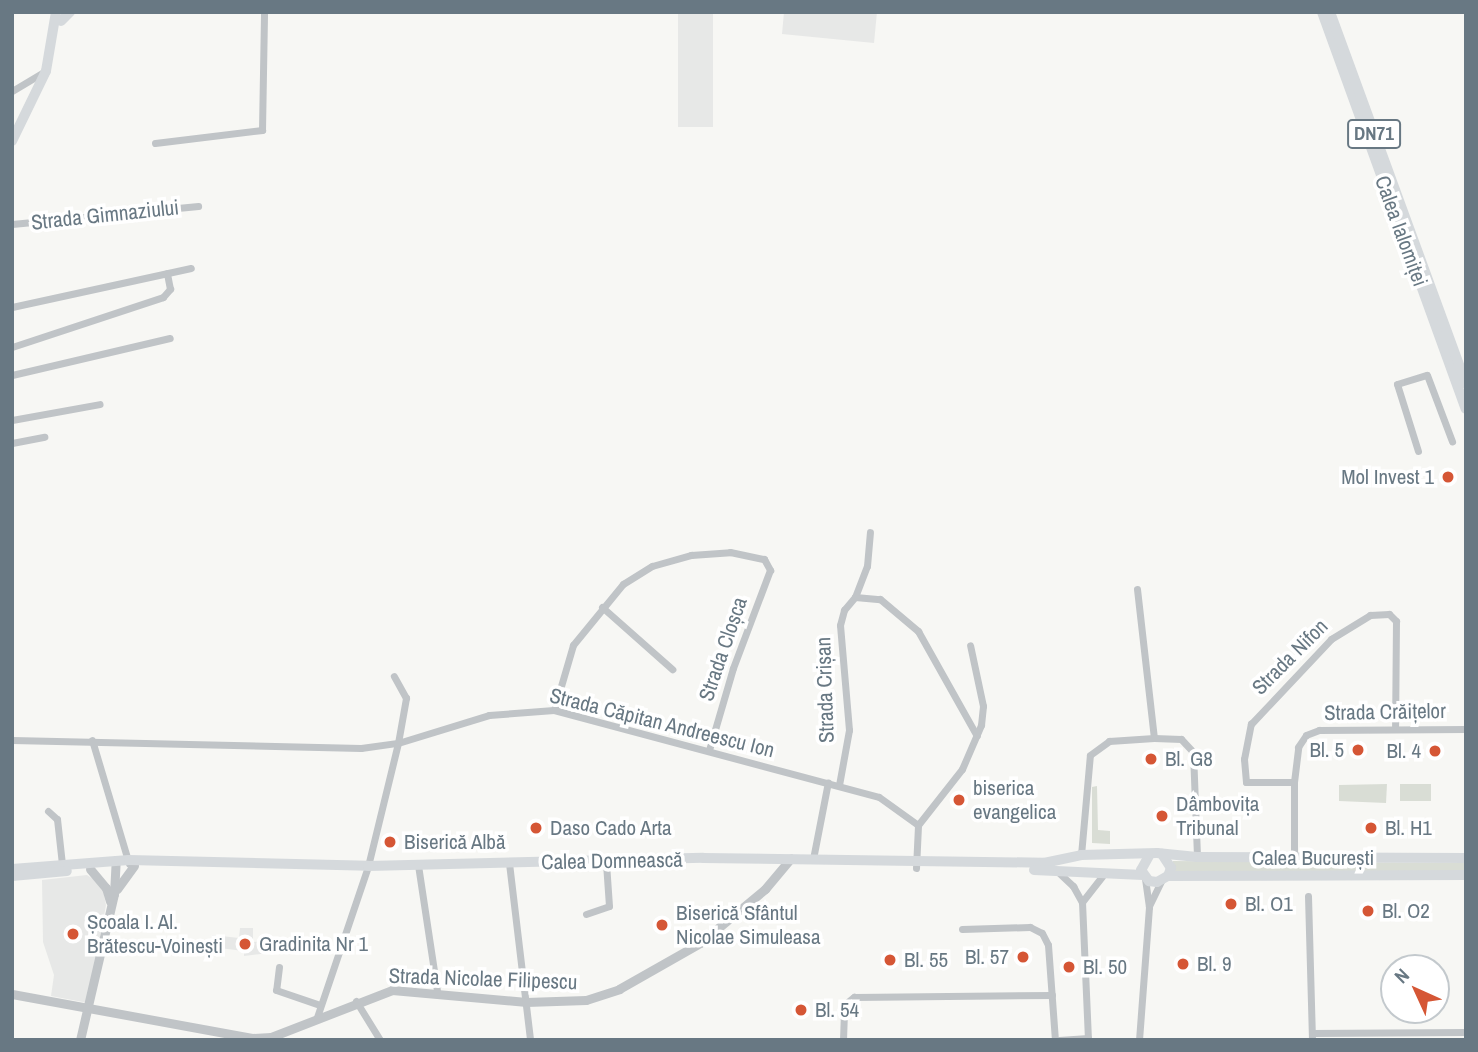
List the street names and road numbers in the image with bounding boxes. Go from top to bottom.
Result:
road number: DN71 [1346,118,1402,150]
street label: Calea Ialomiței [1369,172,1433,290]
street label: Strada Gimnaziului [30,195,180,235]
street label: Strada Cloșca [693,594,753,704]
street label: Strada Nifon [1247,614,1333,700]
street label: Strada Crișan [811,636,839,744]
street label: Strada Căpitan Andreescu Ion [547,683,777,763]
street label: Strada Crăițelor [1324,698,1446,726]
street label: Calea București [1252,845,1374,871]
street label: Calea Domnească [541,847,683,875]
street label: Strada Nicolae Filipescu [388,963,578,995]

